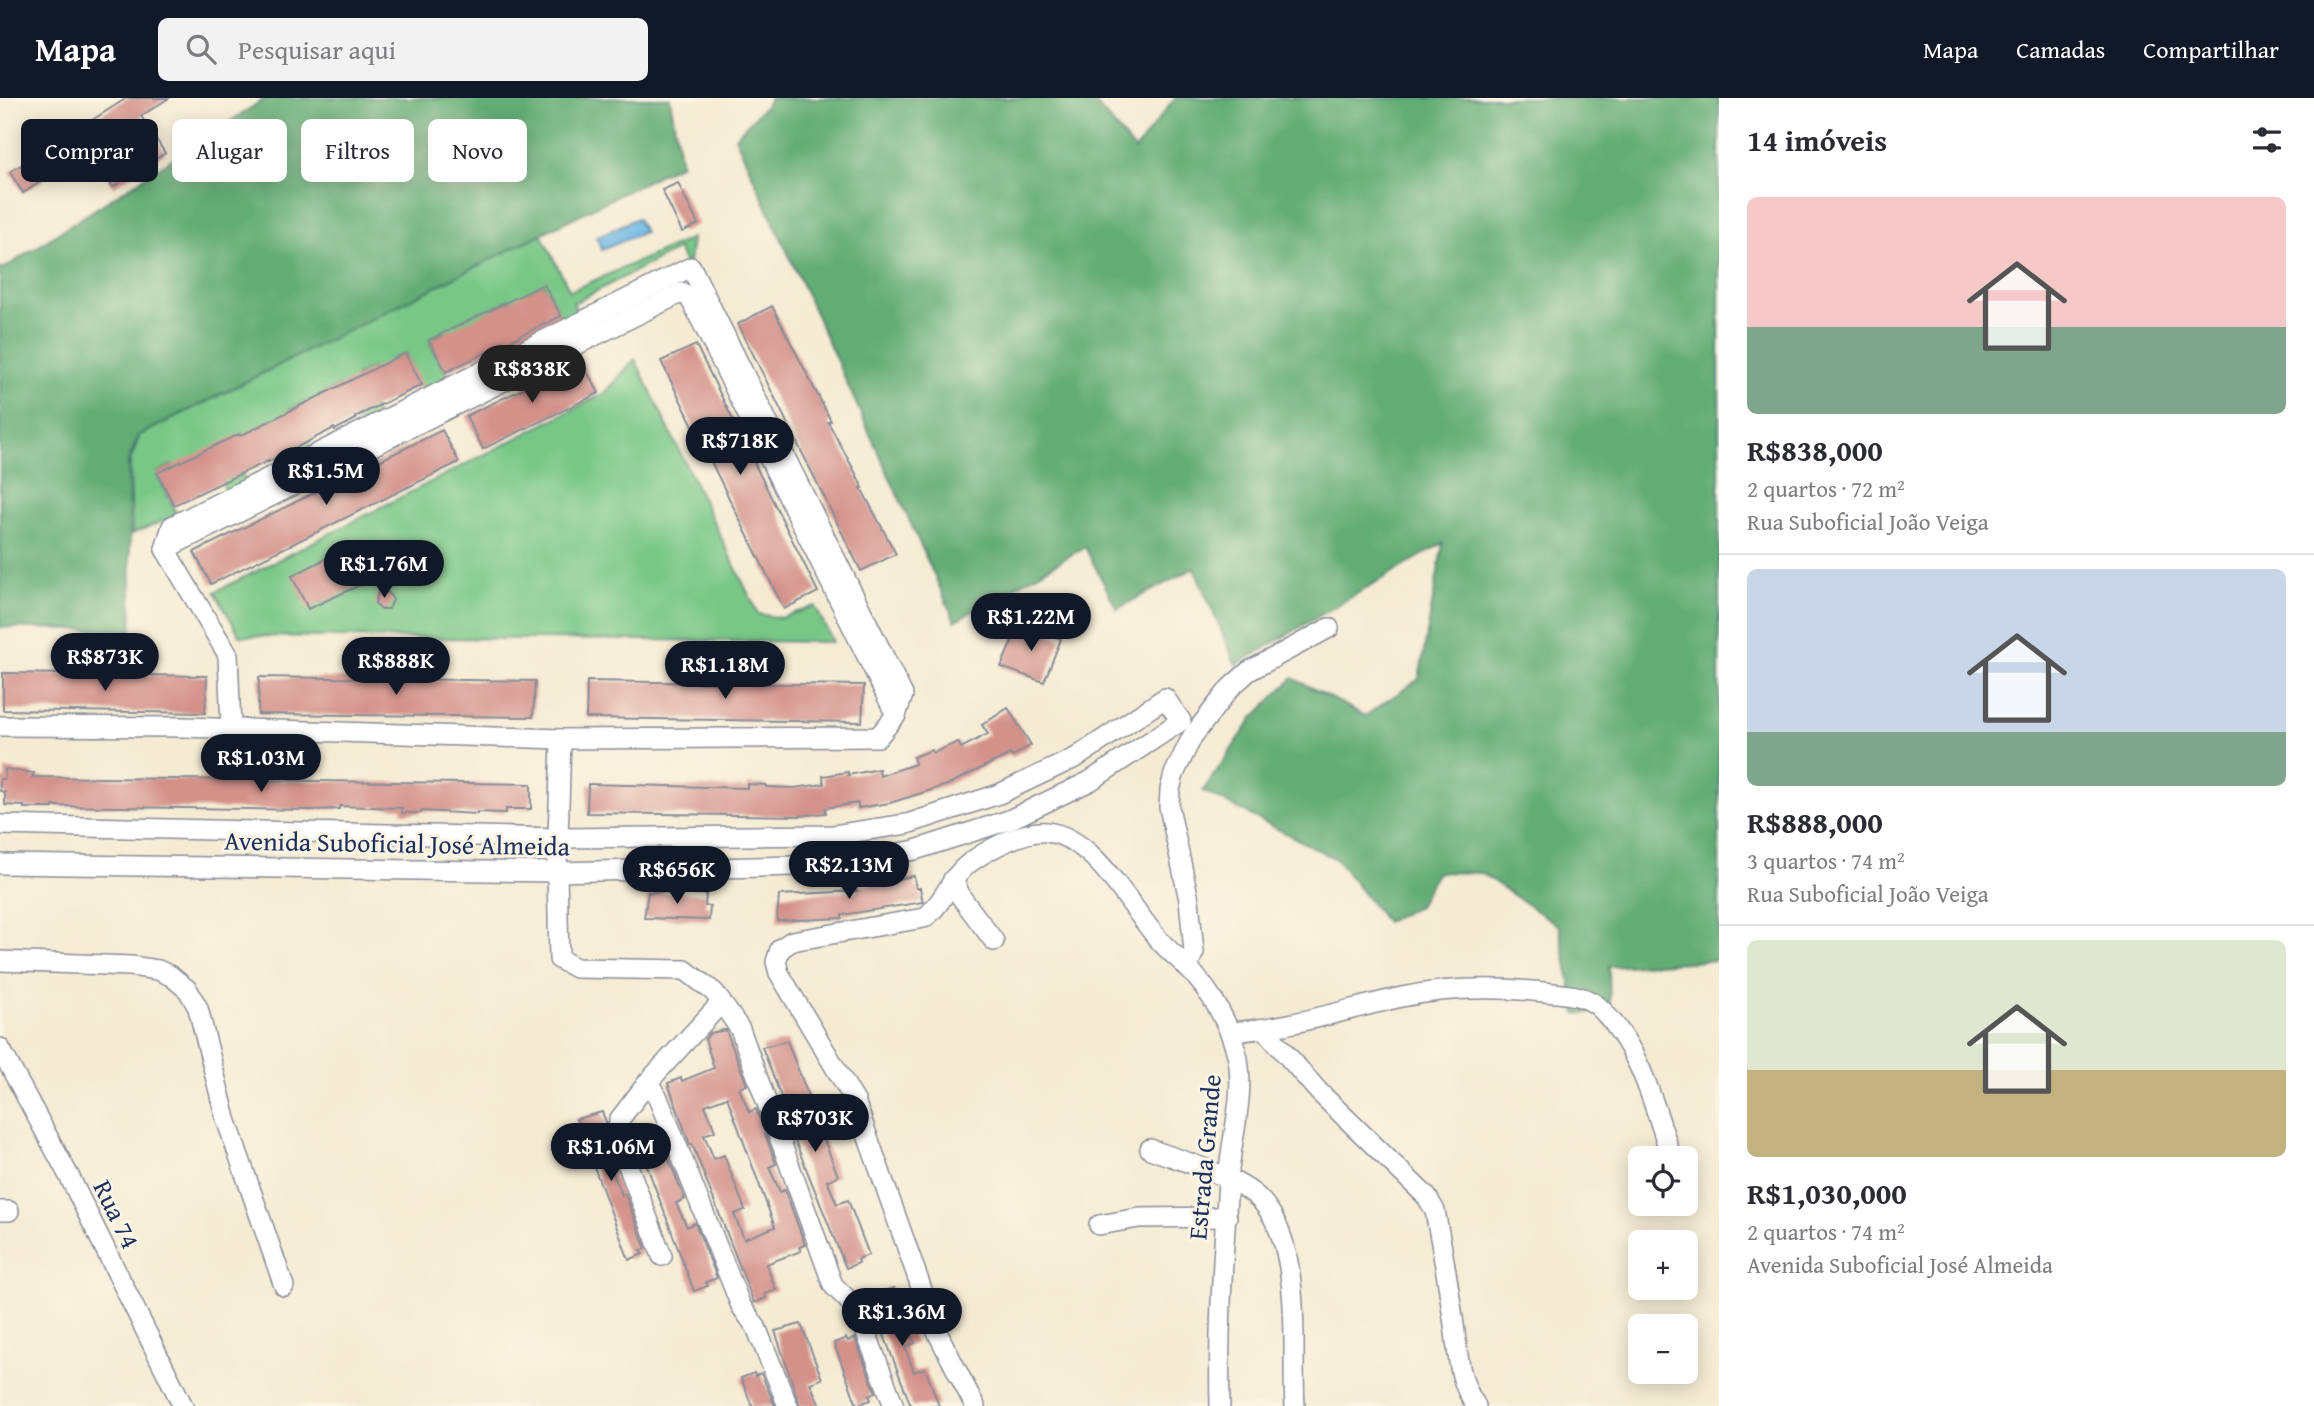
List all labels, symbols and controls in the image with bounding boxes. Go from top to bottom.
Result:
search box [158,18,648,81]
text: Mapa [35,25,116,73]
icon: search [182,30,220,68]
text: Pesquisar aqui [238,30,396,69]
text: Mapa [1923,32,1978,67]
text: Camadas [2016,32,2105,67]
text: Compartilhar [2143,32,2279,67]
text: 14 imóveis [1747,118,1887,162]
chip: Comprar [21,119,158,182]
chip: Alugar [172,119,287,182]
chip: Filtros [301,119,414,182]
chip: Novo [428,119,527,182]
icon: filters [2248,121,2286,159]
icon: home [1954,243,2080,369]
pin: R$838K [475,345,589,405]
text: R$838K [494,351,570,384]
pin: R$718K [683,418,797,477]
text: R$718K [702,423,778,456]
text: R$838,000 [1747,428,1883,472]
pin: R$1.5M [269,448,383,507]
text: R$1.5M [288,453,364,486]
text: 2 quartos · 72 m² [1747,472,1905,505]
text: Rua Suboficial João Veiga [1747,505,1989,538]
pin: R$1.76M [319,540,449,600]
text: R$1.76M [340,546,428,579]
pin: R$1.22M [966,594,1096,653]
text: R$1.22M [987,599,1075,632]
icon: home [1954,615,2080,741]
pin: R$873K [48,634,162,693]
pin: R$888K [339,638,453,697]
text: R$873K [67,639,143,672]
pin: R$1.18M [660,642,790,701]
text: R$888K [358,643,434,676]
text: R$1.18M [681,647,769,680]
pin: R$1.03M [196,734,326,794]
text: R$1.03M [217,740,305,773]
text: R$888,000 [1747,800,1883,844]
street label: Avenida Suboficial José Almeida [224,820,571,866]
pin: R$2.13M [784,842,914,901]
text: 3 quartos · 74 m² [1747,844,1905,877]
pin: R$656K [620,846,734,906]
text: R$2.13M [805,847,893,880]
text: R$656K [639,852,715,885]
text: Rua Suboficial João Veiga [1747,877,1989,910]
icon: home [1954,986,2080,1112]
street label: Estrada Grande [1177,1073,1231,1241]
pin: R$703K [758,1094,872,1154]
text: R$703K [777,1100,853,1133]
pin: R$1.06M [546,1124,676,1183]
text: R$1.06M [567,1129,655,1162]
map controls [1628,1146,1698,1384]
button: locate [1628,1146,1698,1216]
text: R$1,030,000 [1747,1171,1907,1215]
street label: Rua 74 [84,1173,150,1255]
text: 2 quartos · 74 m² [1747,1215,1905,1248]
button: + [1628,1230,1698,1300]
text: Avenida Suboficial José Almeida [1747,1248,2053,1281]
pin: R$1.36M [837,1288,967,1348]
text: R$1.36M [858,1294,946,1327]
button: − [1628,1314,1698,1384]

